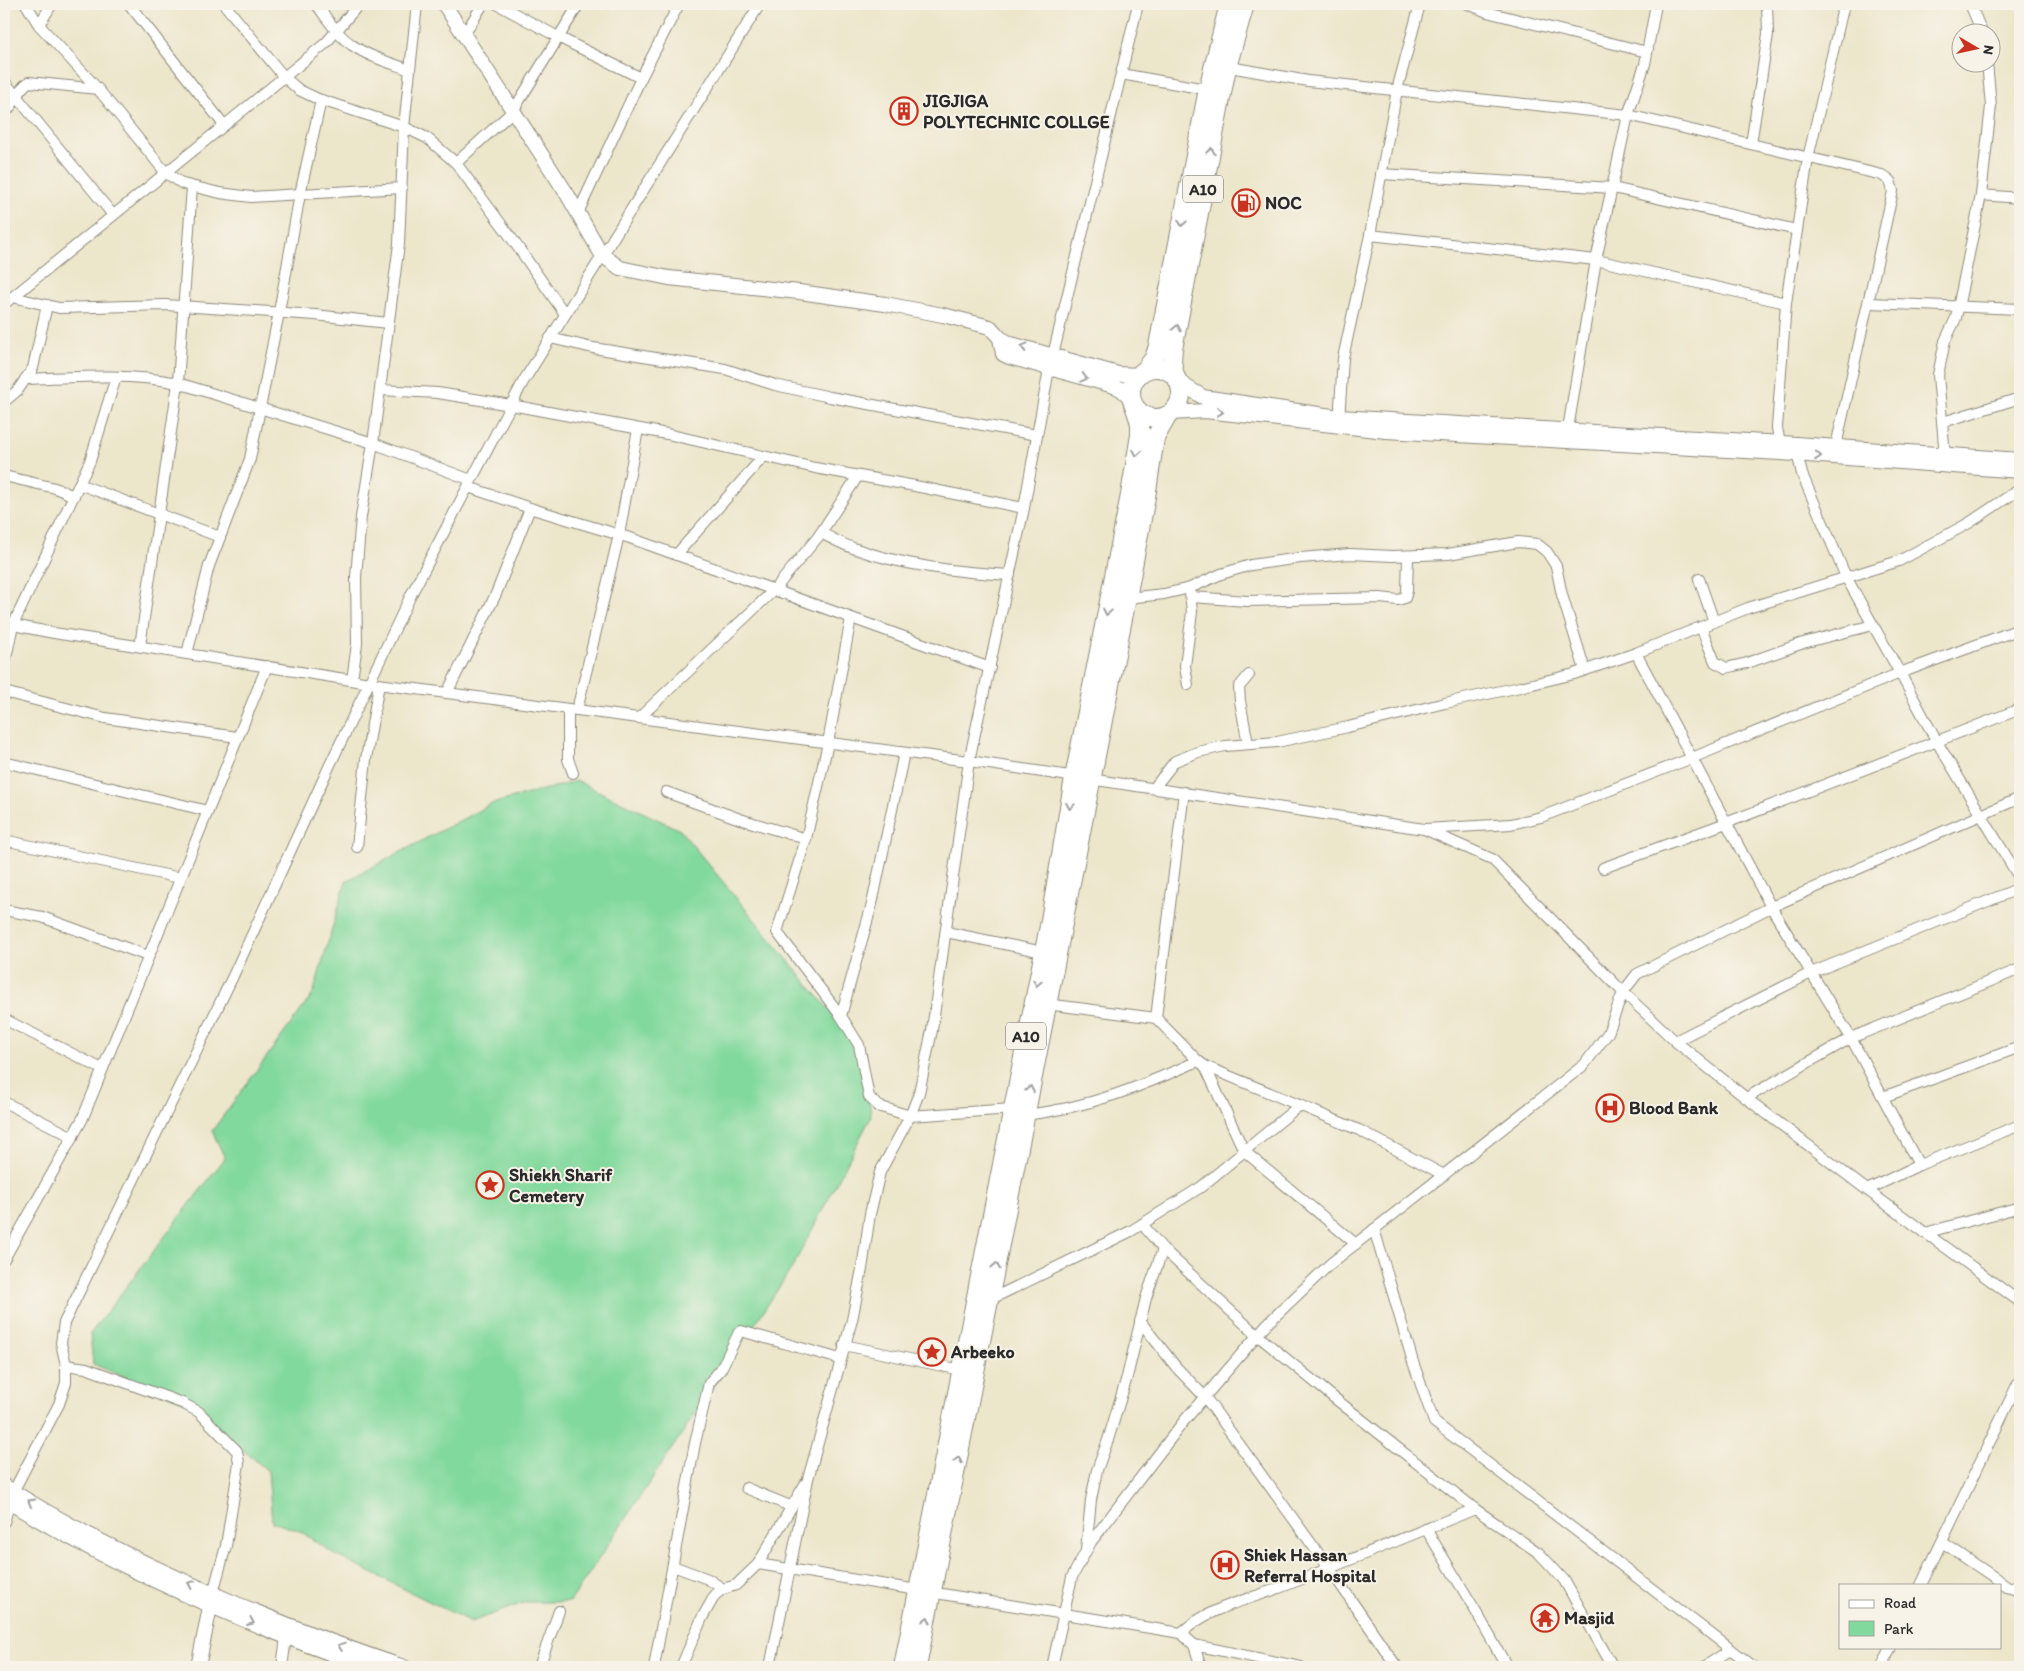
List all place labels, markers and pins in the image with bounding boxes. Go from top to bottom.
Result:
place label: JIGJIGA POLYTECHNIC COLLGE [922,90,1110,133]
building icon: JIGJIGA POLYTECHNIC COLLGE [889,96,919,126]
fuel station icon: NOC [1231,188,1261,218]
place label: NOC [1265,192,1302,214]
hospital icon: Blood Bank [1595,1093,1625,1123]
place label: Blood Bank [1629,1097,1719,1119]
place label: Shiekh Sharif Cemetery [509,1164,613,1207]
place icon: Shiekh Sharif Cemetery [475,1170,505,1200]
place icon: Arbeeko [917,1337,947,1367]
place label: Arbeeko [950,1341,1015,1363]
place label: Shiek Hassan Referral Hospital [1244,1544,1377,1587]
hospital icon: Shiek Hassan Referral Hospital [1210,1550,1240,1580]
temple icon: Masjid [1530,1603,1560,1633]
place label: Masjid [1564,1607,1615,1629]

